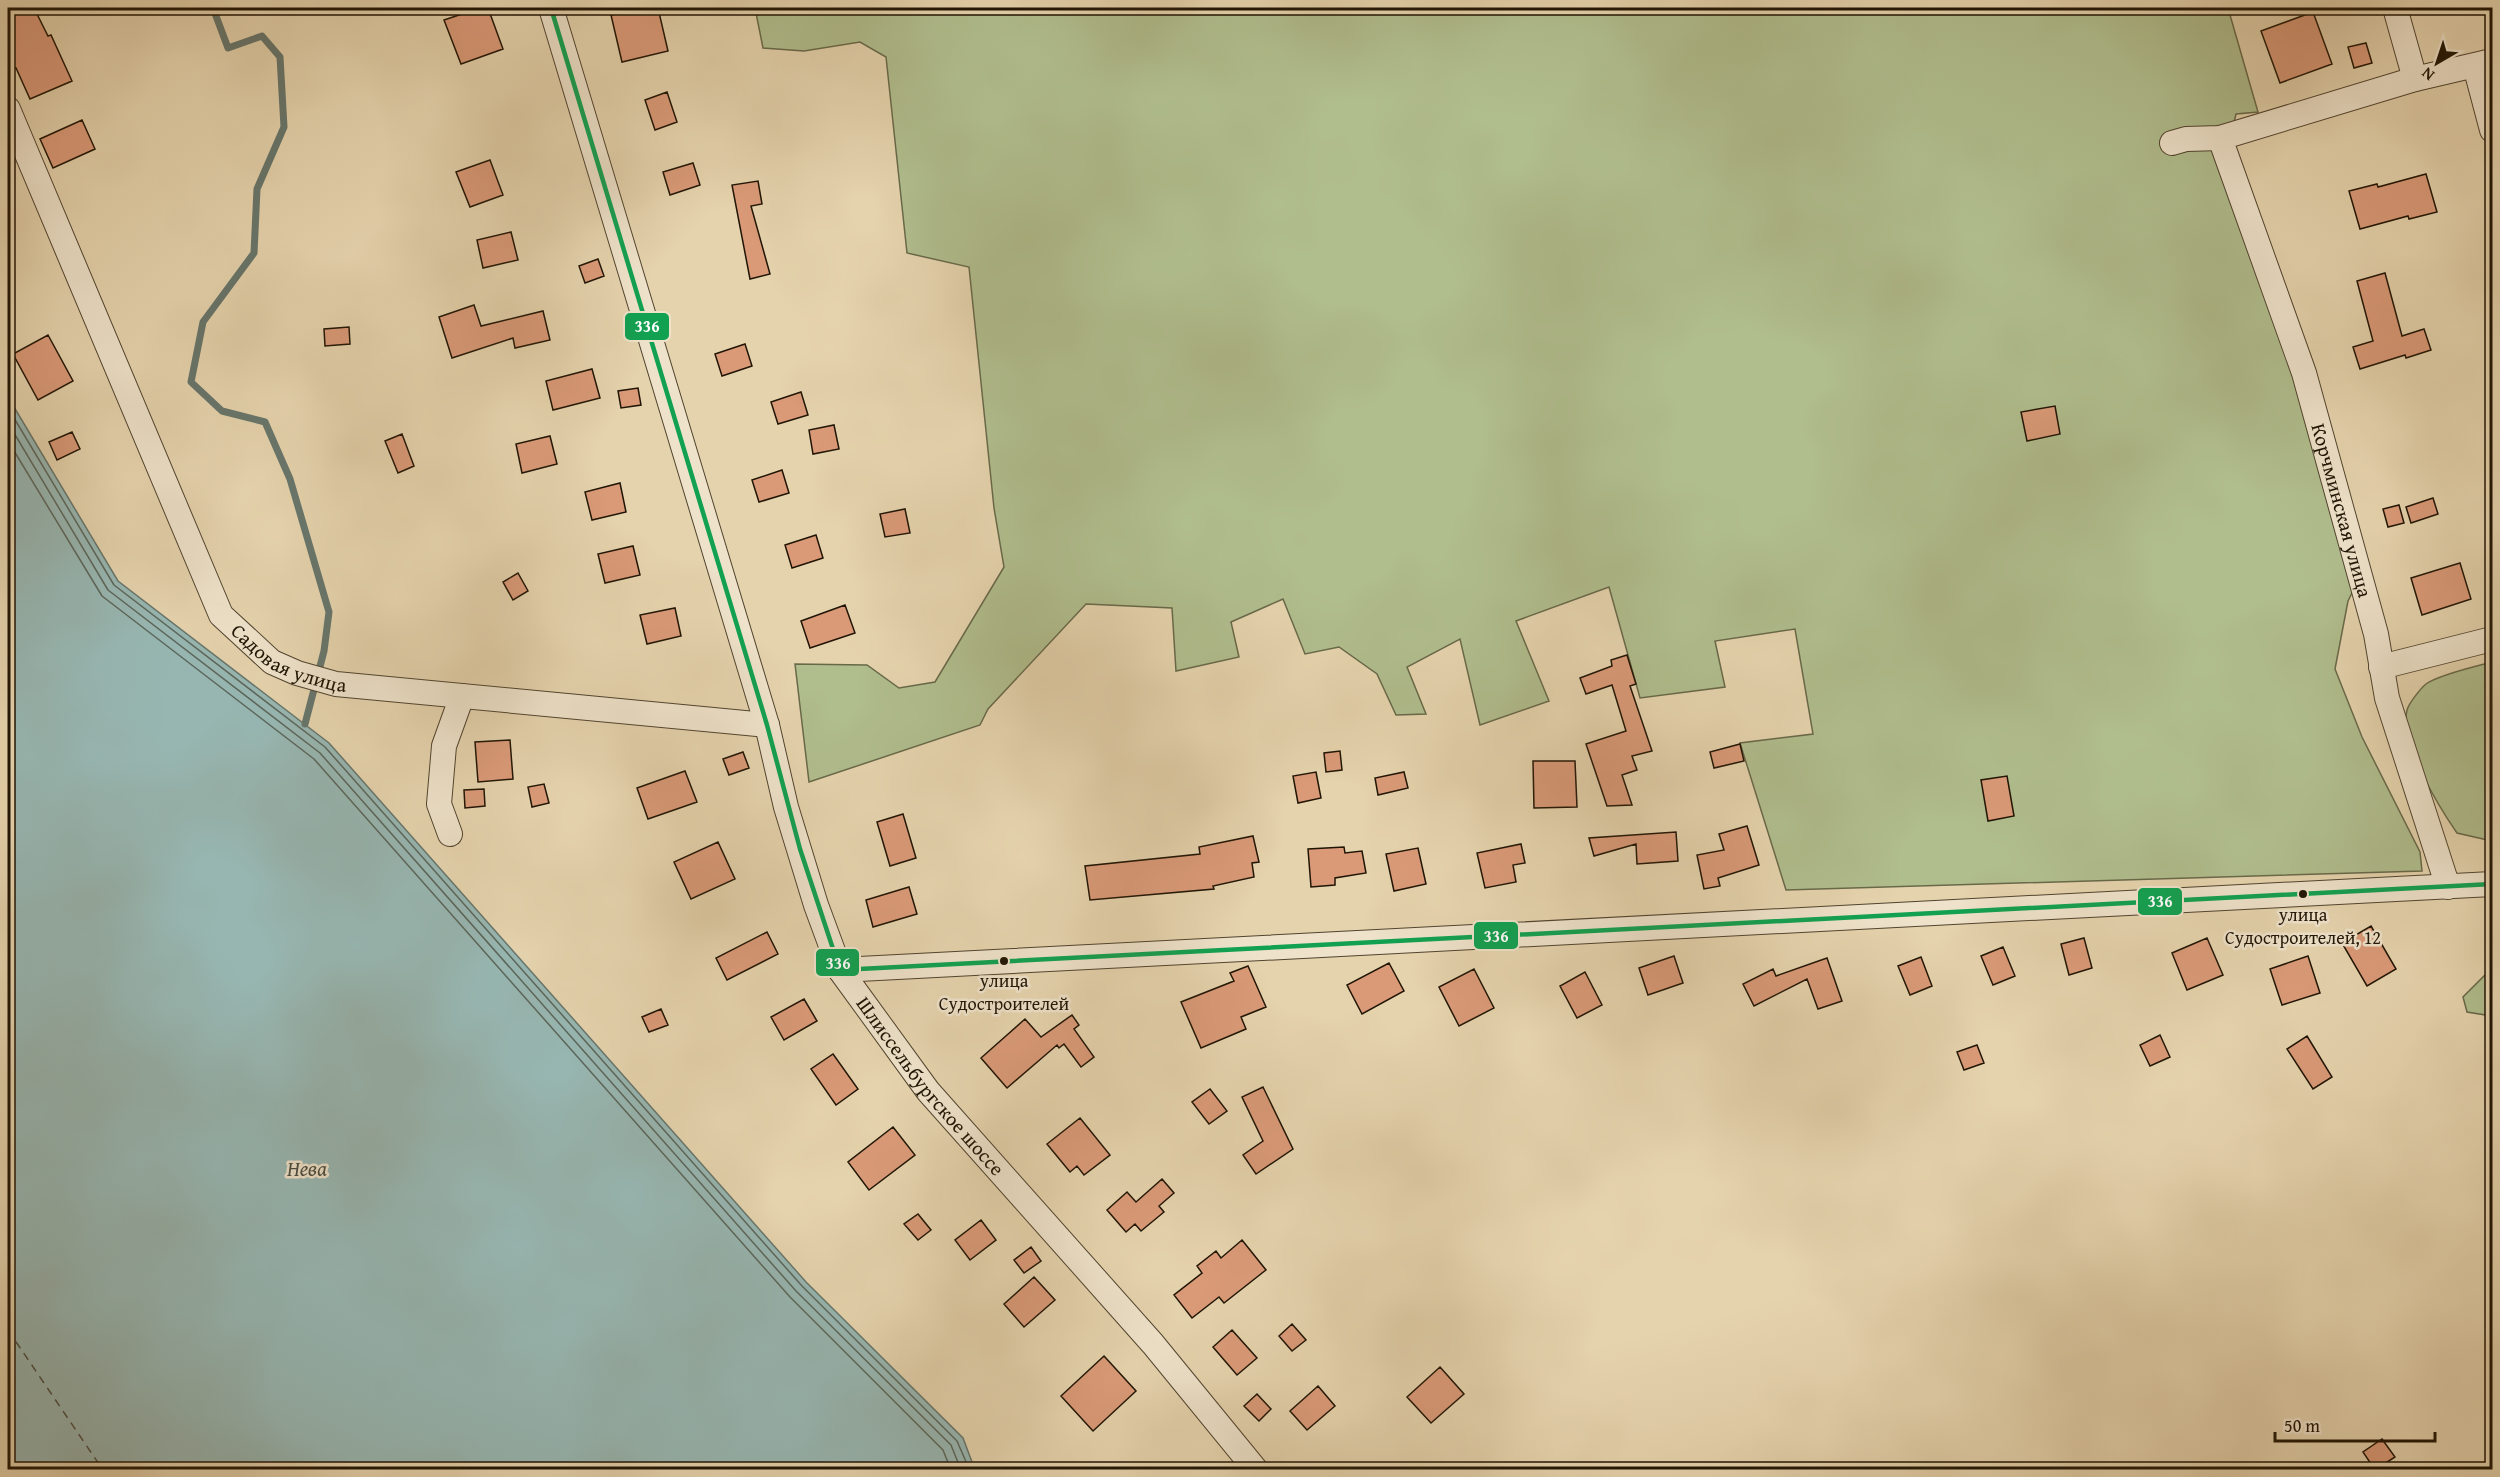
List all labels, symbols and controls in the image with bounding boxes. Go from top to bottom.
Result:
north arrow [2407,33,2467,93]
text: N [2416,62,2439,87]
line badge: 336 [624,312,670,341]
text: 336 [635,314,659,338]
street label: Корчминская улица [2305,420,2380,601]
street label: Садовая улица [225,616,348,699]
line badge: 336 [2137,887,2183,916]
marker: улица Судостроителей, 12 [2297,888,2309,900]
text: 336 [2148,889,2172,913]
place label: улица Судостроителей, 12 [2225,901,2381,951]
line badge: 336 [1473,921,1519,950]
text: 336 [1484,924,1508,948]
line badge: 336 [815,948,860,977]
text: 336 [826,951,850,975]
marker: улица Судостроителей [998,955,1010,967]
place label: улица Судостроителей [939,967,1069,1017]
street label: Шлиссельбургское шоссе [850,990,1012,1182]
water label: Нева [287,1153,327,1184]
scale bar [2275,1405,2436,1443]
text: 50 m [2284,1412,2320,1439]

